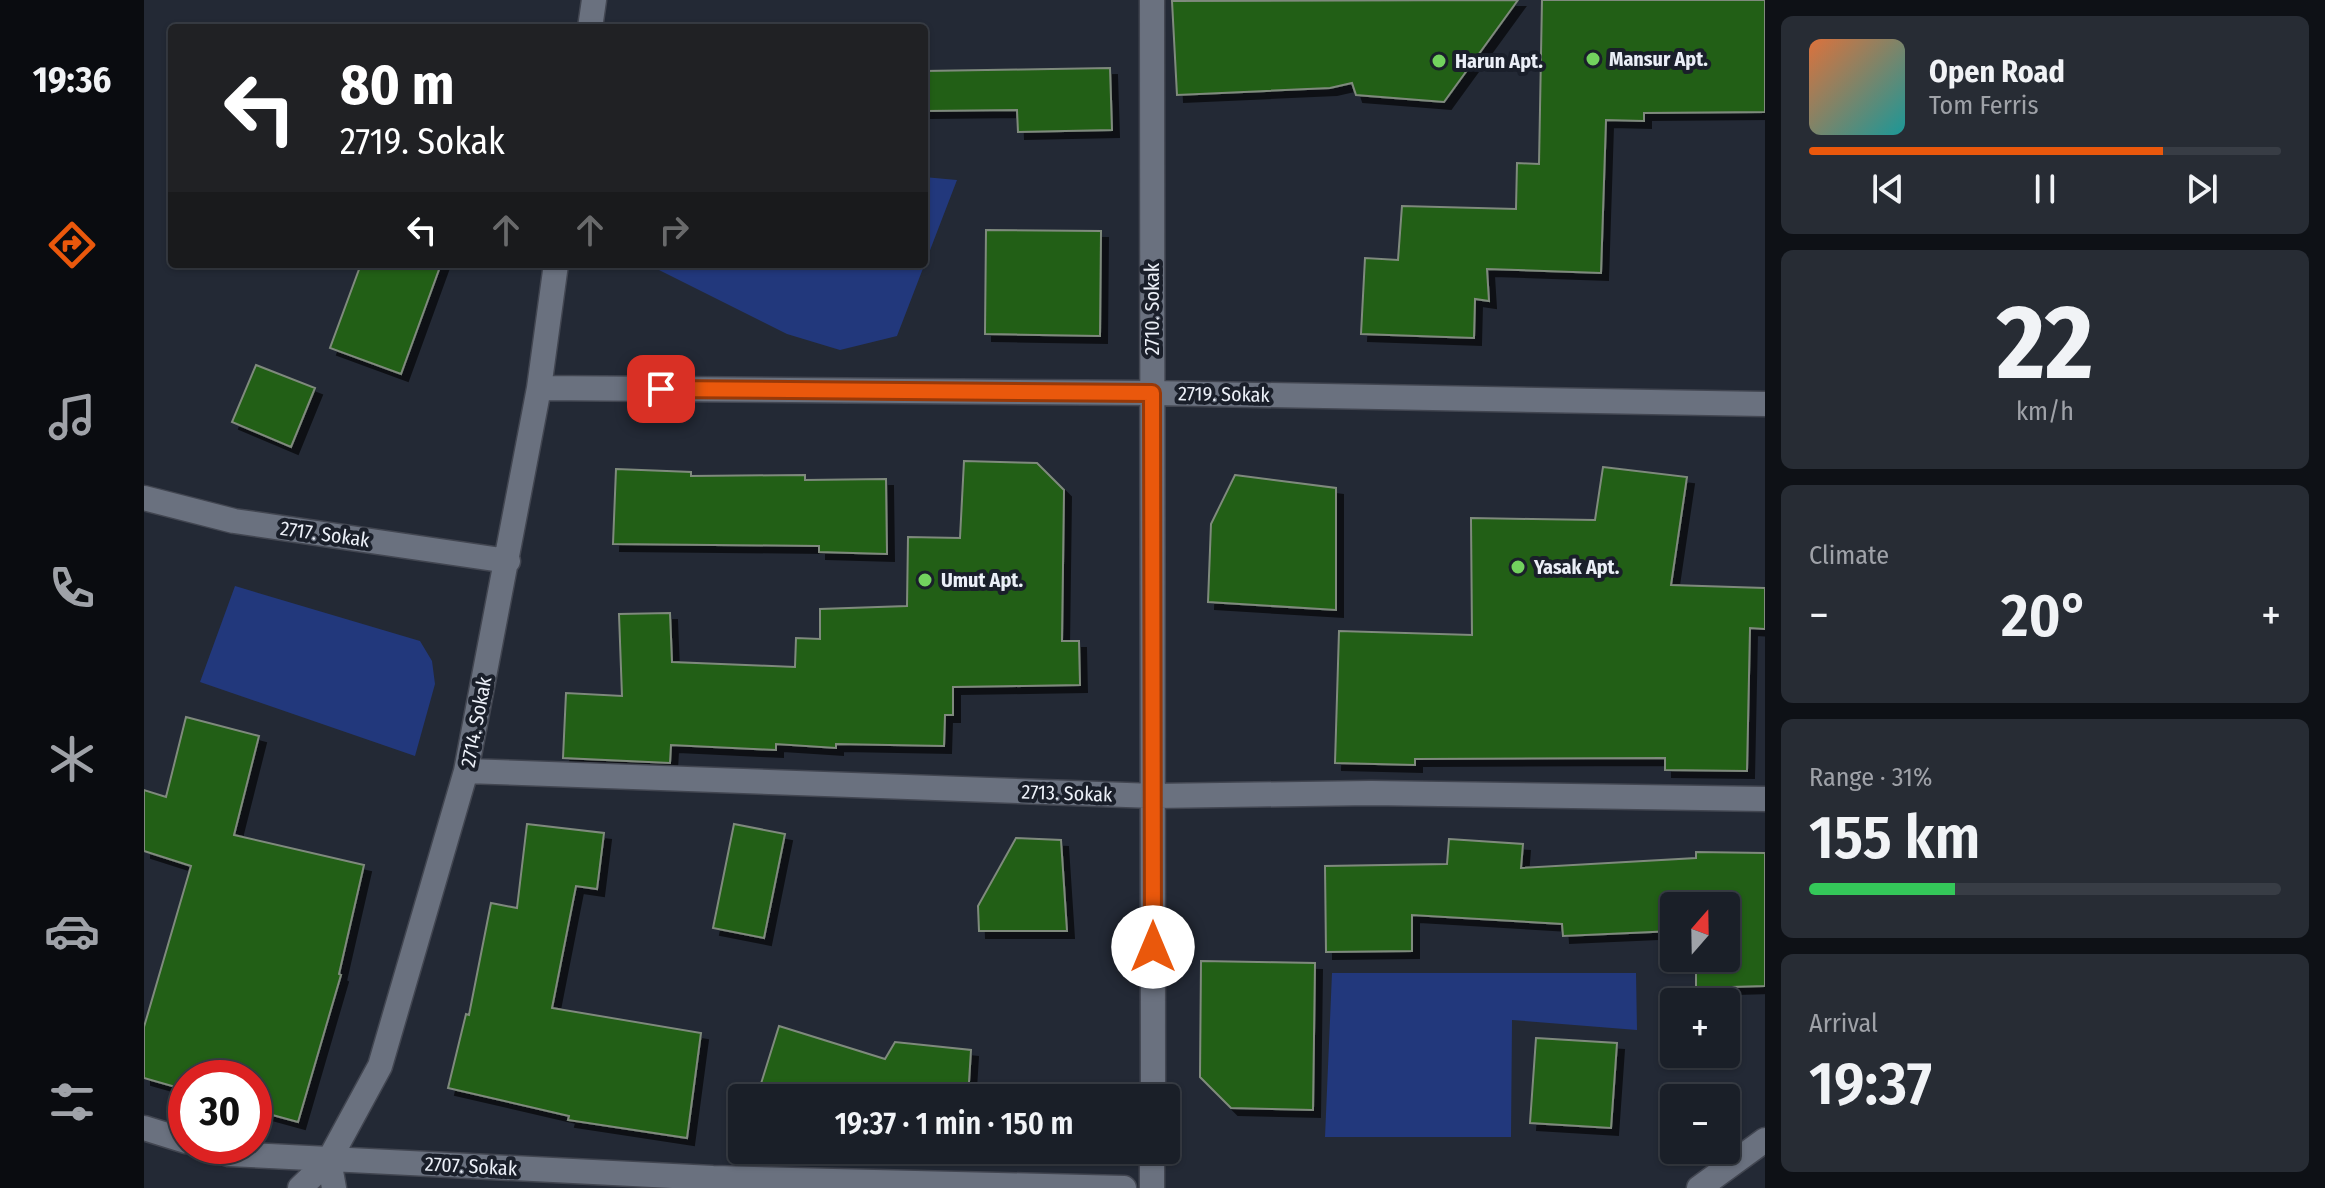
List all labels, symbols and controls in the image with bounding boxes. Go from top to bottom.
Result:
place label: Mansur Apt. [1609,47,1708,71]
place label: Harun Apt. [1455,49,1543,73]
marker: Mansur Apt. [1584,50,1602,68]
text: 80 m [340,52,455,119]
marker: Harun Apt. [1430,52,1448,70]
text: Open Road [1929,54,2065,90]
icon: left [208,56,312,160]
text: 19:36 [33,58,111,102]
text: Tom Ferris [1929,90,2039,121]
text: 2719. Sokak [340,120,505,164]
icon: previous [1866,167,1910,211]
icon: pause [2023,167,2067,211]
icon: next [2180,167,2224,211]
icon: left [400,208,444,252]
icon: ahead [484,208,528,252]
icon: ahead [568,208,612,252]
icon: right [652,208,696,252]
icon: directions [44,217,100,273]
street label: 2710. Sokak [1140,262,1164,355]
text: 22 [1997,281,2093,406]
pin [627,355,695,423]
icon: arrive [639,367,683,411]
street label: 2719. Sokak [1178,381,1271,407]
icon: music [44,389,100,445]
text: km/h [2016,396,2074,427]
street label: 2717. Sokak [279,516,372,552]
text: Climate [1809,540,1889,571]
place label: Yasak Apt. [1533,555,1620,579]
marker: Yasak Apt. [1509,558,1527,576]
icon: phone [44,560,100,616]
place label: Umut Apt. [941,568,1023,592]
marker: Umut Apt. [916,571,934,589]
text: 20° [2001,580,2089,652]
text: − [1809,589,1829,642]
text: + [2261,589,2281,642]
street label: 2714. Sokak [455,674,497,769]
icon: climate [44,731,100,787]
text: Range · 31% [1809,762,1932,793]
street label: 2713. Sokak [1021,779,1113,807]
text: 155 km [1809,802,1980,874]
north arrow [1660,892,1740,972]
map controls [1660,892,1740,1164]
icon: car [44,903,100,959]
position arrow [1111,905,1195,989]
button: + [1660,988,1740,1068]
text: Arrival [1809,1008,1878,1039]
text: 19:37 [1809,1048,1932,1120]
speed limit sign: 30 [168,1060,272,1164]
icon: filters [44,1074,100,1130]
button: − [1660,1084,1740,1164]
text: 19:37 · 1 min · 150 m [835,1106,1073,1142]
street label: 2707. Sokak [424,1152,518,1180]

